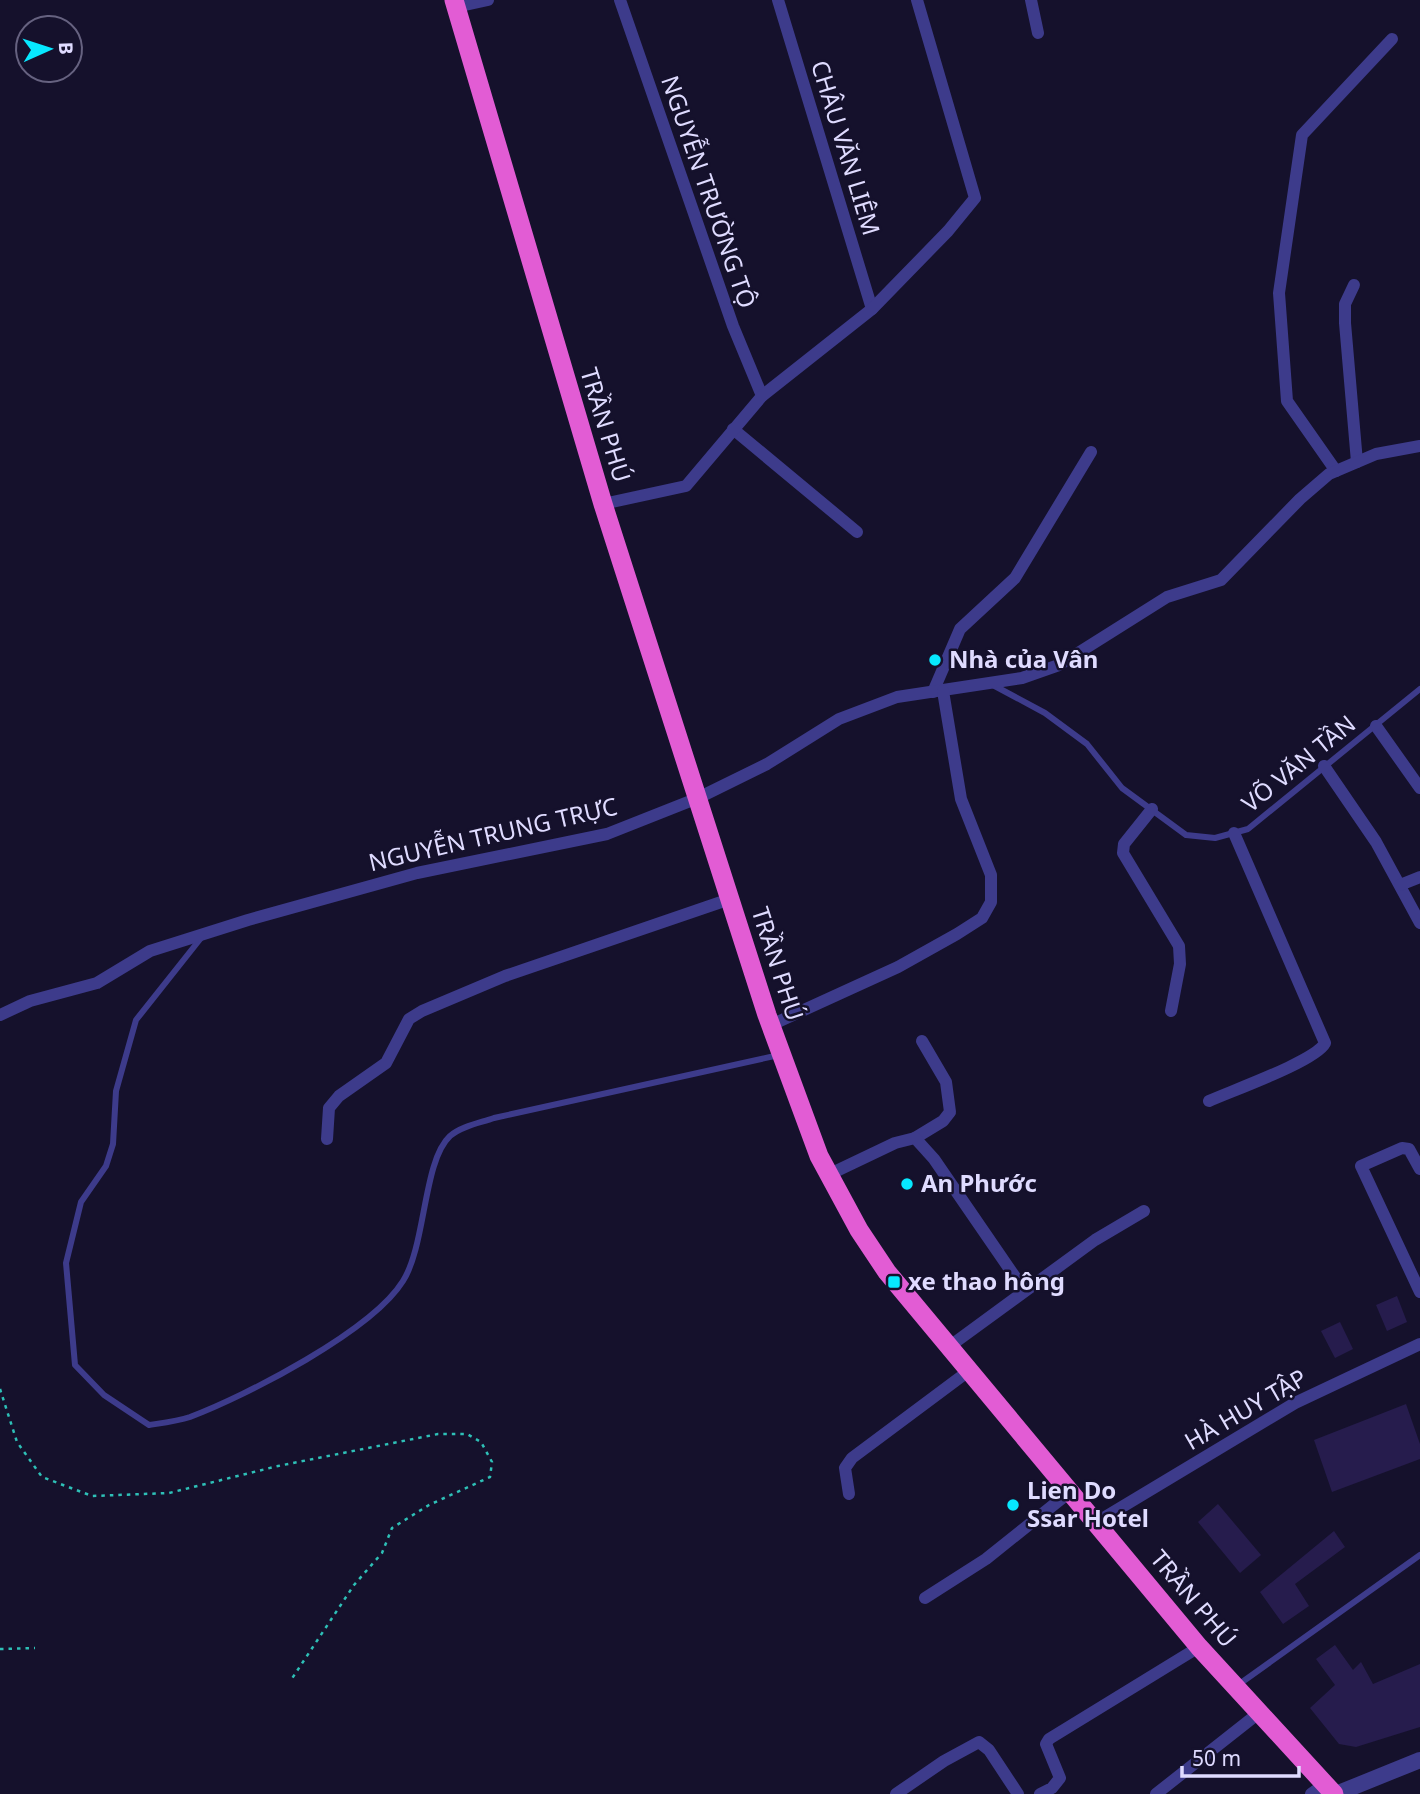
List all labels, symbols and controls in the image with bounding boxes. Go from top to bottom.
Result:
north arrow [14,14,84,84]
text: B [53,41,79,55]
street label: CHÂU VĂN LIÊM [804,56,889,239]
street label: NGUYỄN TRƯỜNG TỘ [654,71,765,312]
street label: TRẦN PHÚ [573,363,639,486]
place label: Nhà của Vân [949,642,1098,675]
marker: Nhà của Vân [927,652,943,668]
street label: VÕ VĂN TẦN [1234,707,1362,819]
street label: NGUYỄN TRUNG TRỰC [365,789,620,878]
street label: TRẦN PHÚ [745,902,812,1025]
place label: An Phước [921,1166,1037,1199]
marker: An Phước [899,1176,915,1192]
place label: xe thao hông [908,1264,1065,1297]
marker: xe thao hông [886,1274,902,1290]
street label: HÀ HUY TẬP [1178,1360,1312,1457]
place label: Lien Do Ssar Hotel [1027,1473,1149,1534]
marker: Lien Do Ssar Hotel [1005,1497,1021,1513]
street label: TRẦN PHÚ [1144,1542,1245,1654]
scale bar [1182,1734,1299,1778]
text: 50 m [1192,1744,1241,1772]

